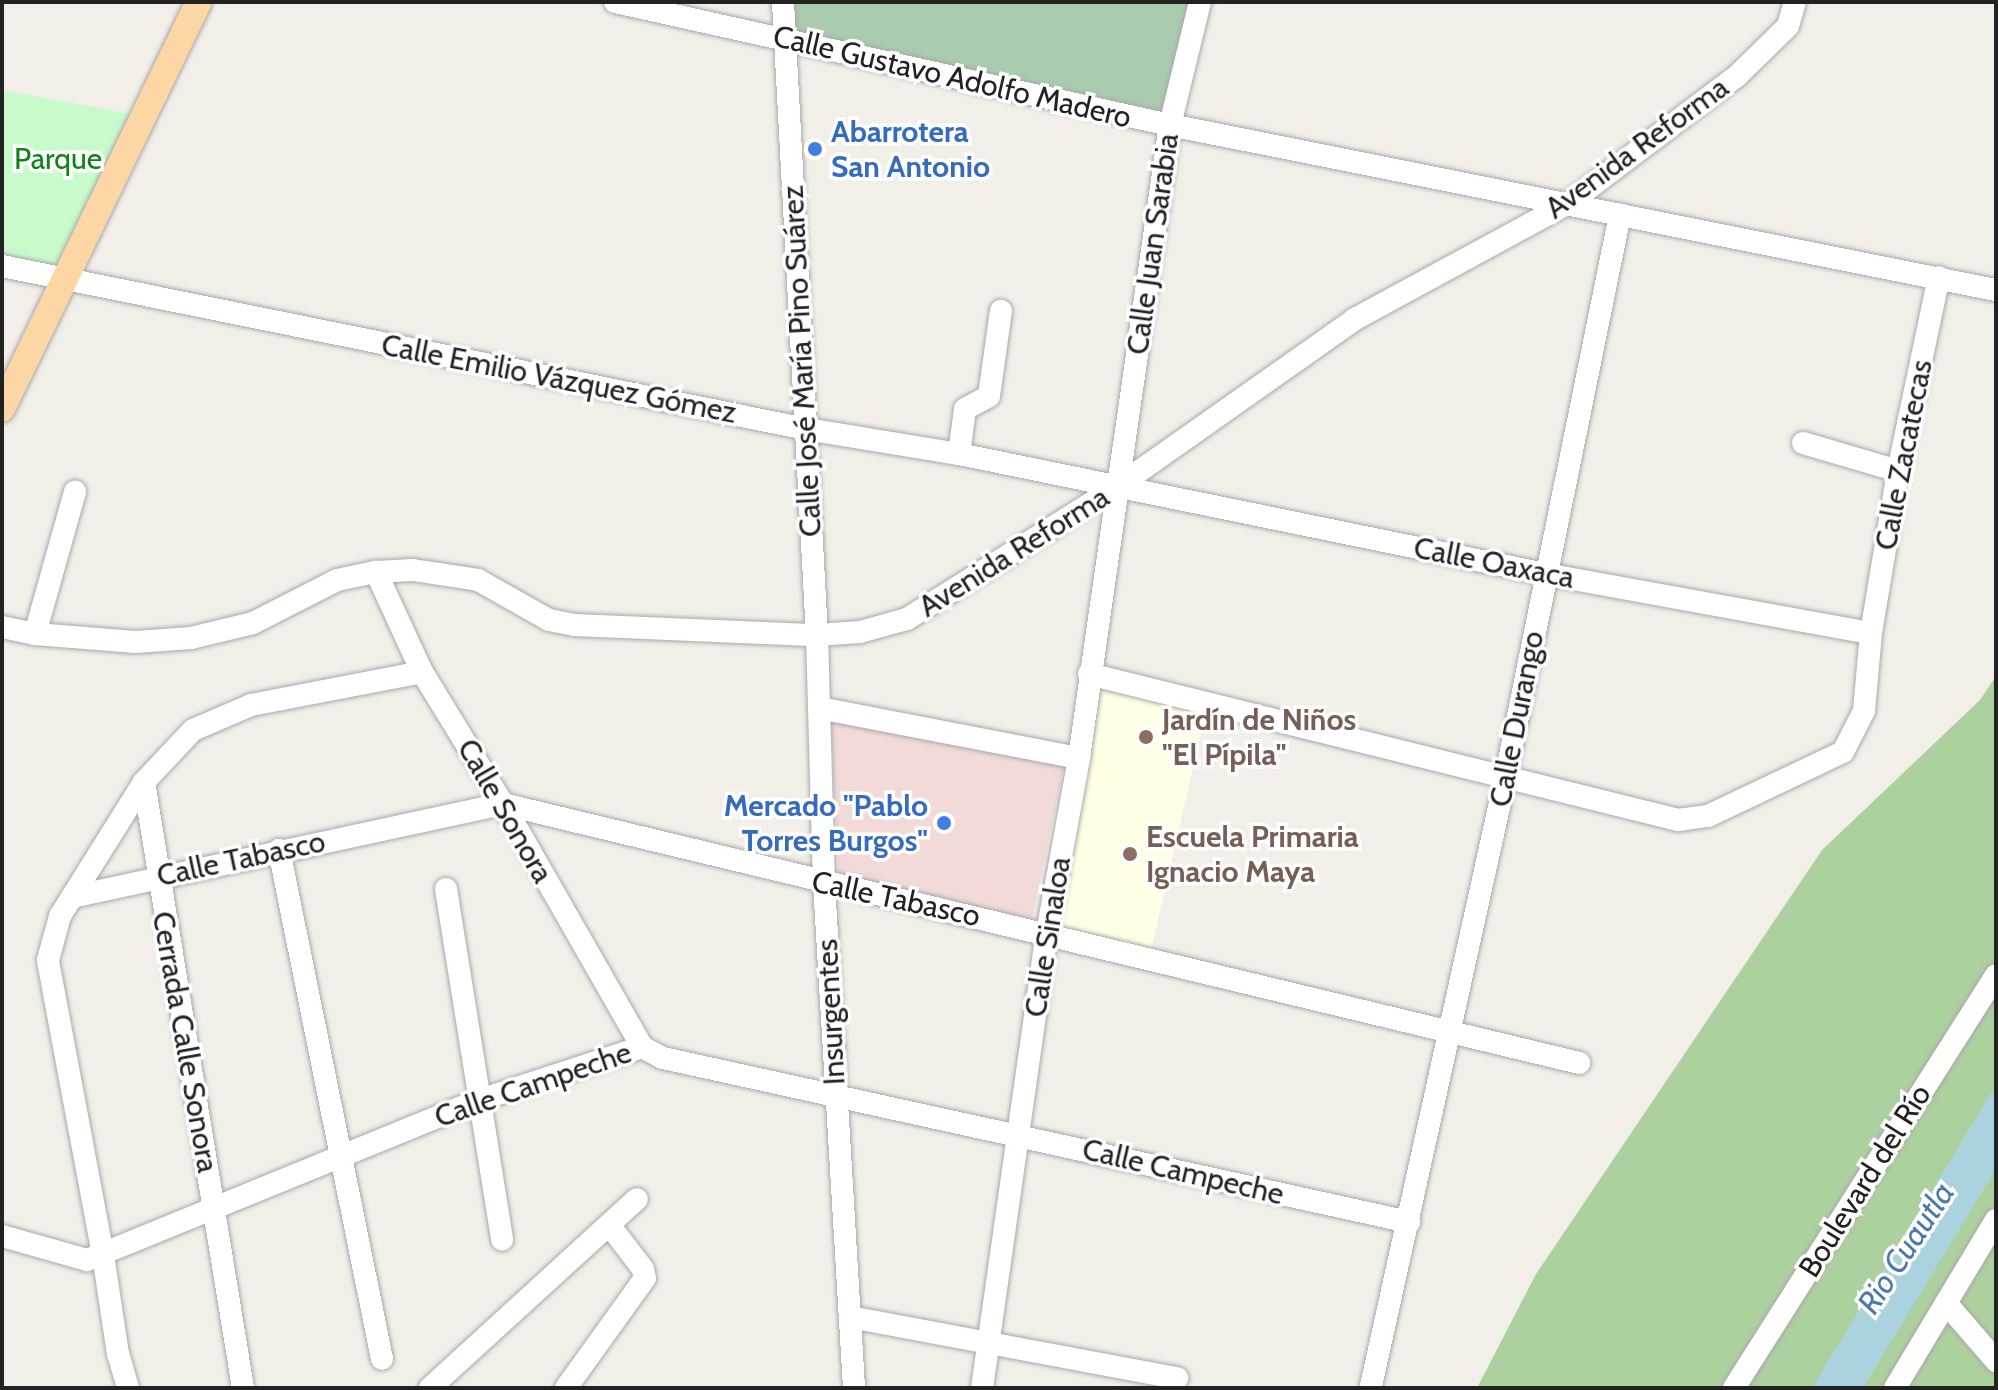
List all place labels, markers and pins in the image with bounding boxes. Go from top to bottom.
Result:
place label: Abarrotera San Antonio [831,114,990,184]
marker: Abarrotera San Antonio [806,140,824,158]
place label: Jardín de Niños "El Pípila" [1162,702,1356,772]
marker: Jardín de Niños "El Pípila" [1137,728,1155,746]
place label: Mercado "Pablo Torres Burgos" [724,788,928,858]
marker: Mercado "Pablo Torres Burgos" [935,814,953,832]
place label: Escuela Primaria Ignacio Maya [1146,819,1359,890]
marker: Escuela Primaria Ignacio Maya [1121,845,1139,863]

